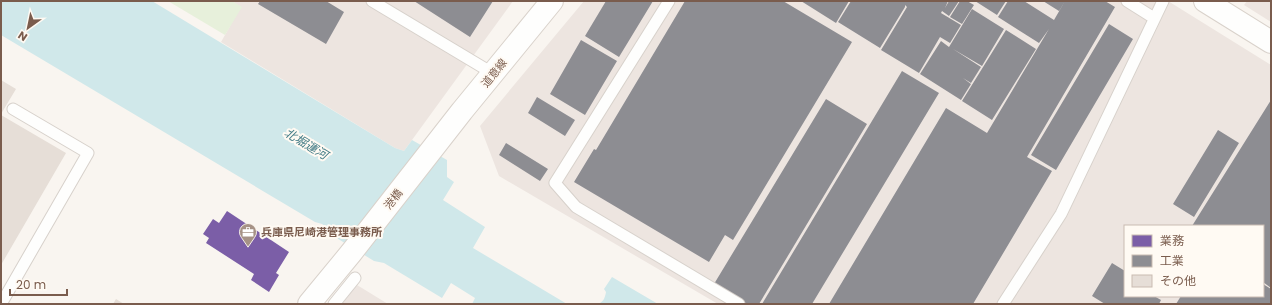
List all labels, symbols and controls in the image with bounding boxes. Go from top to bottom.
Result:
north arrow [8,8,48,48]
text: N [15,27,30,45]
street label: 道意線 [477,55,511,91]
water label: 北堀運河 [281,124,333,164]
street label: 港橋 [380,185,406,213]
office icon: 兵庫県尼崎港管理事務所 [238,222,258,247]
place label: 兵庫県尼崎港管理事務所 [261,224,382,240]
legend [1124,225,1264,297]
text: 業務 [1160,232,1184,249]
text: 工業 [1160,252,1184,269]
scale bar [10,271,67,297]
text: その他 [1160,272,1196,289]
text: 20 m [16,276,46,293]

